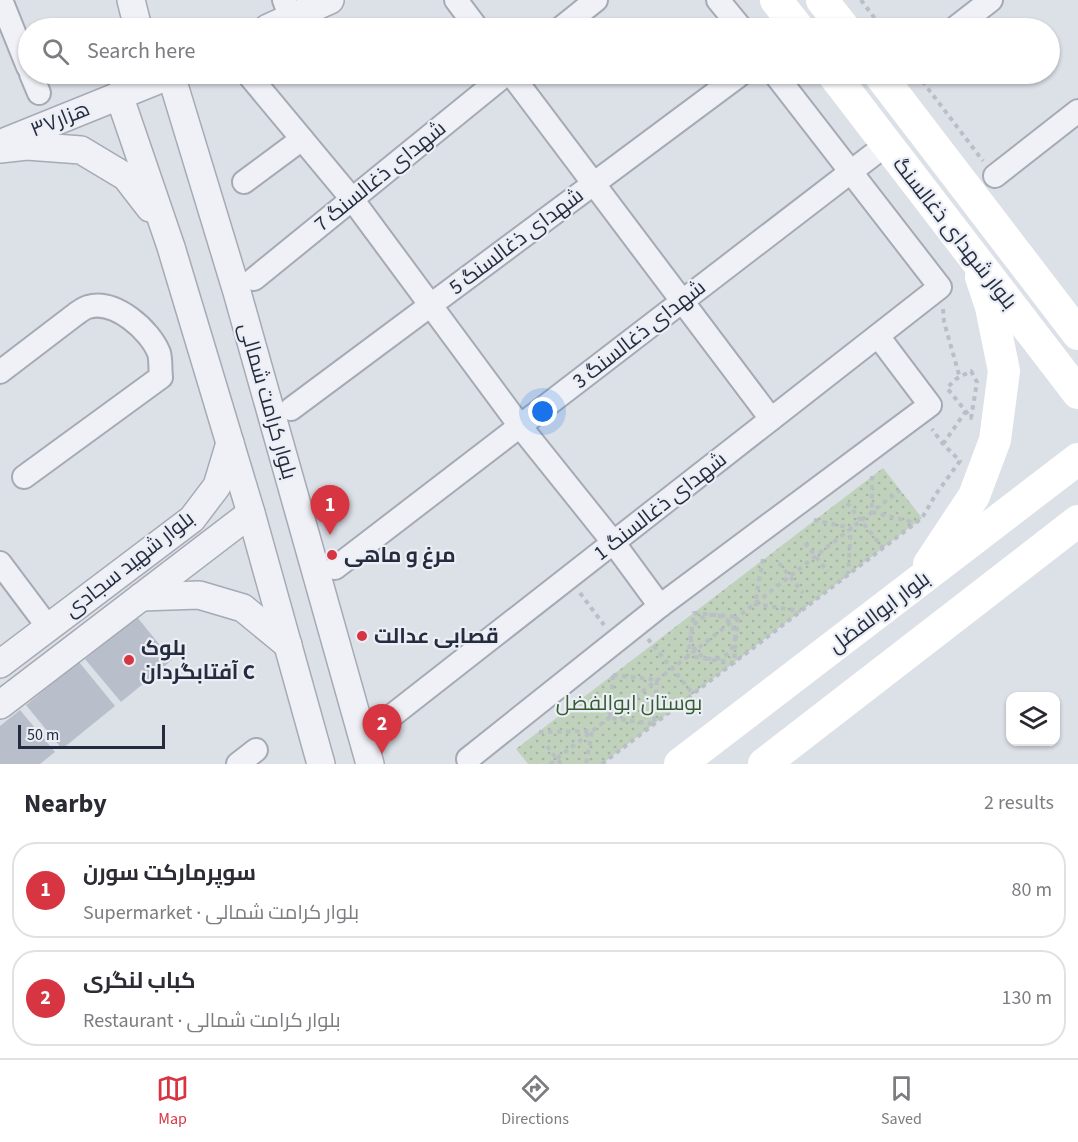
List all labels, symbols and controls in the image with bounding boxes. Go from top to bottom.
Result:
search box [18,18,1060,84]
icon: search [39,35,72,68]
text: Search here [87,35,195,67]
street label: هزار۳۷ [26,94,94,144]
street label: شهدای ذغالسنگ 7 [308,113,452,239]
street label: بلوار شهدای ذغالسنگ [886,150,1024,316]
street label: شهدای ذغالسنگ 5 [442,180,590,302]
street label: شهدای ذغالسنگ 3 [566,272,712,396]
street label: بلوار کرامت شمالی [231,319,305,483]
your location [528,397,557,426]
street label: شهدای ذغالسنگ 1 [587,444,733,568]
pin: 1 [310,486,350,535]
street label: بلوار شهید سجادی [58,504,200,624]
place label: مرغ و ماهی [344,540,456,570]
marker: مرغ و ماهی [325,548,339,562]
street label: بلوار ابوالفضل [822,564,936,660]
place label: قصابی عدالت [374,621,499,651]
marker: قصابی عدالت [355,629,369,643]
place label: بلوک آفتابگردان C [141,633,255,687]
marker: بلوک آفتابگردان C [122,653,136,667]
park label: بوستان ابوالفضل [556,688,702,718]
map controls [1006,692,1060,746]
button: layers [1006,692,1060,746]
pin: 2 [362,704,401,754]
scale bar [18,722,165,750]
text: 50 m [27,724,59,746]
text: Nearby [24,785,107,822]
text: 2 results [984,789,1054,817]
text: سوپرمارکت سورن [83,857,256,889]
text: 1 [40,876,51,904]
text: 80 m [1012,876,1052,904]
text: Supermarket · بلوار کرامت شمالی [83,899,359,927]
text: کباب لنگری [83,965,196,997]
text: 2 [40,984,51,1012]
text: 130 m [1002,984,1052,1012]
text: Restaurant · بلوار کرامت شمالی [83,1007,340,1035]
tab: Map [156,1072,189,1130]
tab: Directions [501,1072,569,1130]
tab: Saved [881,1072,922,1130]

